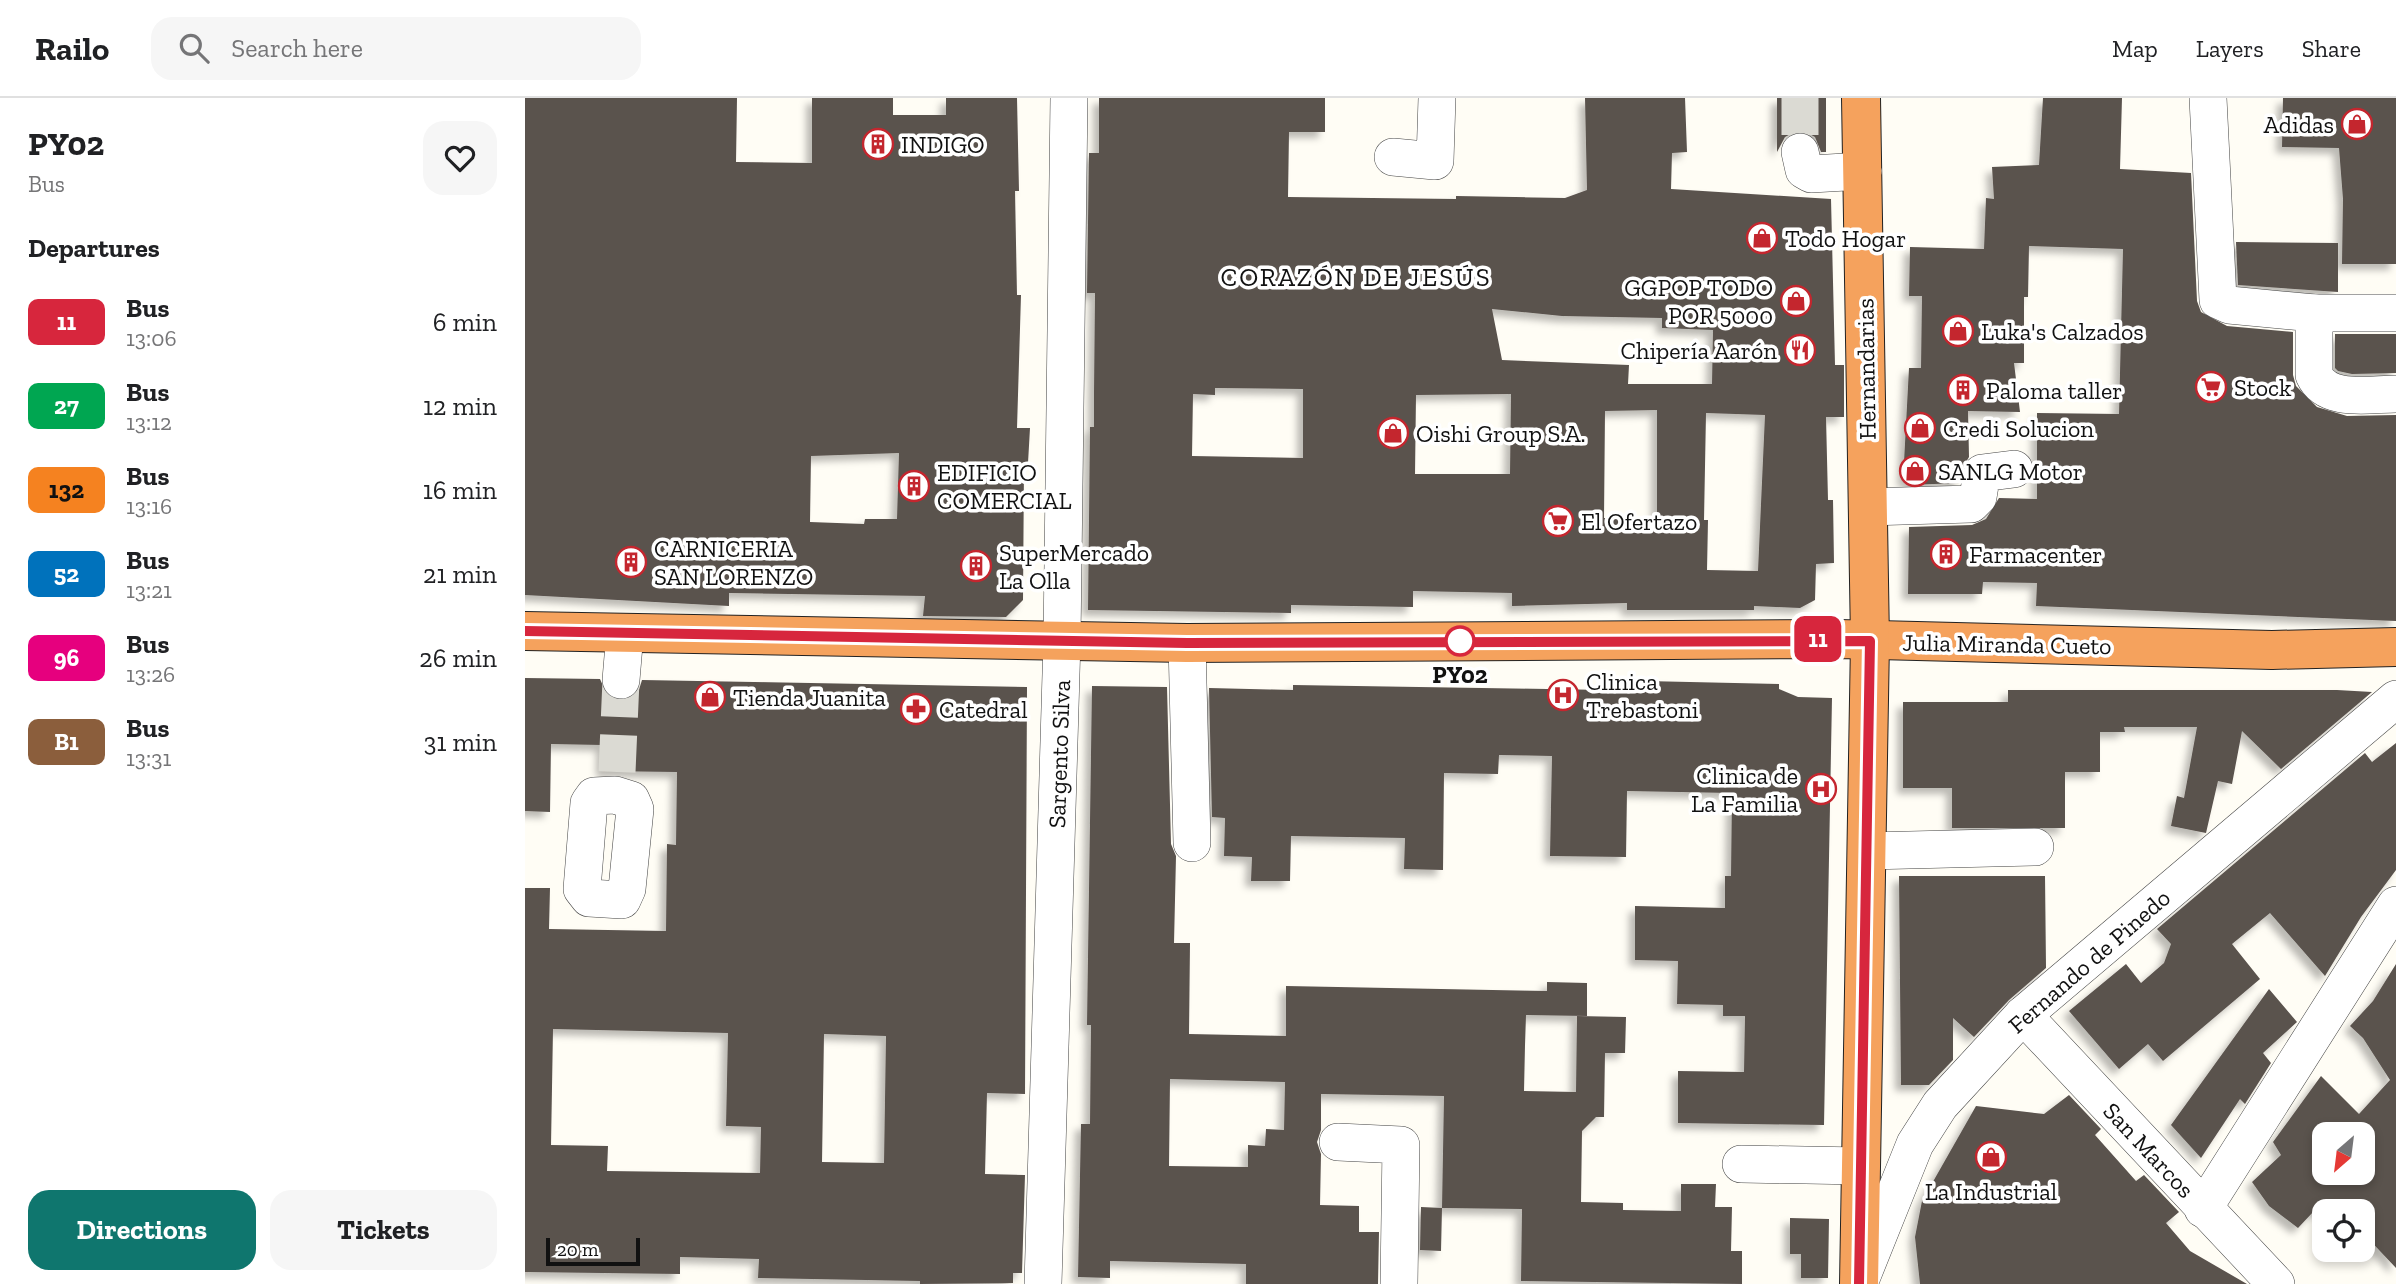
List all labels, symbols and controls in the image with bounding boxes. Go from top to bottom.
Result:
search box [151,17,641,80]
text: Railo [35,29,109,68]
icon: search [175,29,213,67]
text: Search here [231,32,363,64]
text: Map [2112,34,2158,63]
text: Layers [2196,34,2264,63]
text: Share [2302,34,2361,63]
shop icon: Adidas [2340,107,2374,141]
place label: Adidas [2264,110,2334,139]
button: heart [423,121,497,195]
text: PY02 [28,124,104,163]
building icon: INDIGO [861,127,895,161]
place label: INDIGO [901,130,985,159]
text: Bus [28,170,65,198]
shop icon: Todo Hogar [1745,221,1779,255]
place label: Todo Hogar [1785,224,1906,253]
text: Departures [28,232,160,264]
district label: CORAZÓN DE JESÚS [1220,261,1492,293]
place label: GGPOP TODO POR 5000 [1624,273,1773,330]
shop icon: GGPOP TODO POR 5000 [1779,284,1813,318]
text: Bus [126,292,169,324]
street label: Hernandarias [1850,298,1882,440]
text: 6 min [433,306,497,338]
text: 11 [57,307,76,336]
shop icon: Luka's Calzados [1941,314,1975,348]
place label: Luka's Calzados [1981,317,2144,346]
text: 13:06 [126,324,177,352]
restaurant icon: Chipería Aarón [1783,333,1817,367]
place label: Chipería Aarón [1620,336,1777,365]
supermarket icon: Stock [2194,370,2228,404]
building icon: Paloma taller [1946,373,1980,407]
place label: Stock [2234,373,2292,402]
text: Bus [126,376,169,408]
place label: Paloma taller [1986,376,2122,405]
text: 12 min [423,390,497,422]
text: 27 [54,391,79,420]
text: 13:12 [126,408,172,436]
shop icon: Credi Solucion [1903,411,1937,445]
place label: Credi Solucion [1943,414,2094,443]
shop icon: Oishi Group S.A. [1376,416,1410,450]
place label: Oishi Group S.A. [1416,419,1586,448]
shop icon: SANLG Motor [1898,454,1932,488]
place label: SANLG Motor [1938,457,2083,486]
place label: EDIFICIO COMERCIAL [937,458,1071,515]
text: Bus [126,460,169,492]
building icon: EDIFICIO COMERCIAL [897,469,931,503]
text: 16 min [423,474,497,506]
text: 132 [49,475,84,504]
text: 13:16 [126,492,172,520]
supermarket icon: El Ofertazo [1541,504,1575,538]
place label: El Ofertazo [1581,507,1697,536]
place label: CARNICERIA SAN LORENZO [654,534,813,591]
building icon: Farmacenter [1929,537,1963,571]
place label: SuperMercado La Olla [999,538,1149,595]
place label: Farmacenter [1969,540,2102,569]
text: Bus [126,544,169,576]
building icon: CARNICERIA SAN LORENZO [614,545,648,579]
building icon: SuperMercado La Olla [959,549,993,583]
text: 21 min [423,558,497,590]
text: 52 [54,559,79,588]
text: 13:21 [126,576,172,604]
line badge: 11 [1787,616,1849,662]
text: 11 [1808,624,1828,653]
marker: PY02 [1445,626,1475,656]
text: Bus [126,628,169,660]
street label: Julia Miranda Cueto [1902,628,2112,660]
text: 26 min [419,642,497,674]
text: 96 [54,643,79,672]
text: 13:26 [126,660,175,688]
place label: PY02 [1432,660,1488,689]
place label: Clinica Trebastoni [1586,667,1699,724]
hospital icon: Clinica Trebastoni [1546,678,1580,712]
street label: Sargento Silva [1042,679,1076,829]
shop icon: Tienda Juanita [693,680,727,714]
place label: Tienda Juanita [733,683,886,712]
pharmacy icon: Catedral [899,692,933,726]
place label: Catedral [939,695,1028,724]
text: Bus [126,712,169,744]
text: 31 min [424,726,497,758]
text: B1 [54,727,79,756]
text: 13:31 [126,744,171,772]
place label: Clinica de La Familia [1691,761,1798,818]
hospital icon: Clinica de La Familia [1804,772,1838,806]
street label: Fernando de Pinedo [2002,883,2176,1039]
street label: San Marcos [2097,1096,2201,1204]
north arrow [2312,1122,2375,1185]
map controls [2312,1122,2375,1262]
shop icon: La Industrial [1974,1140,2008,1174]
place label: La Industrial [1925,1177,2057,1206]
button: Directions [28,1190,256,1270]
button: Tickets [270,1190,497,1270]
button: locate [2312,1199,2375,1262]
scale bar [546,1235,641,1267]
text: 20 m [557,1238,598,1261]

